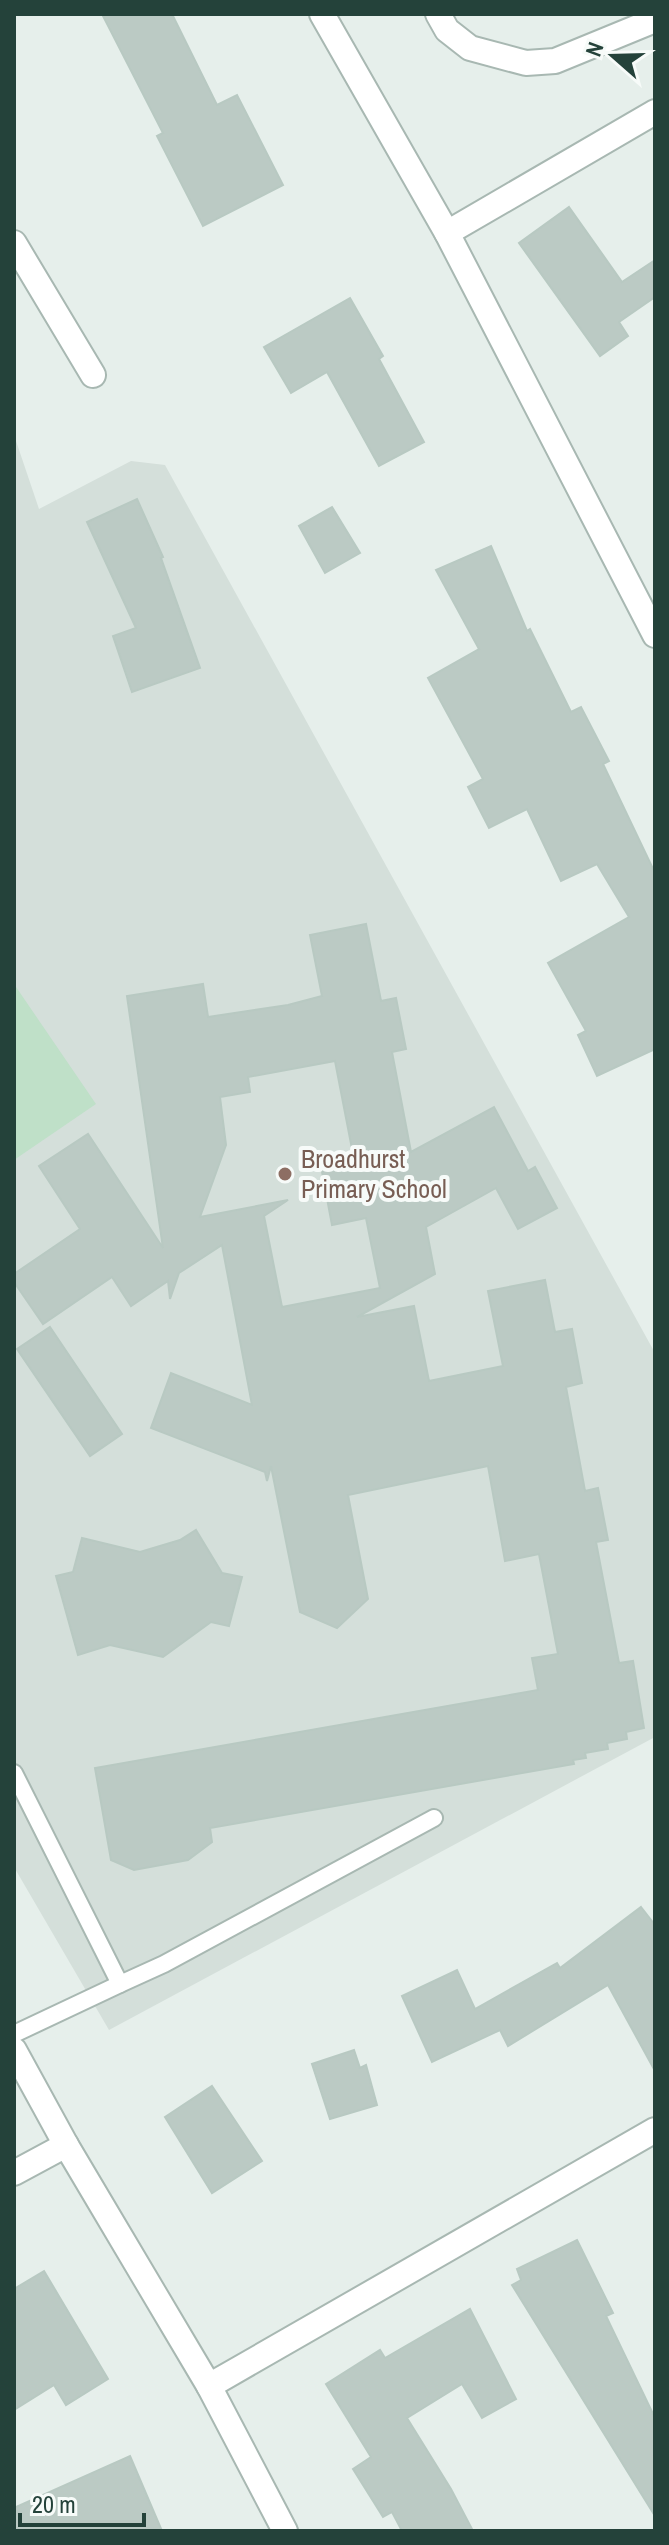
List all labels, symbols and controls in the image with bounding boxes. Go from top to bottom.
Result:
north arrow [573,16,653,96]
text: N [578,38,611,60]
place label: Broadhurst Primary School [301,1141,447,1206]
marker: Broadhurst Primary School [276,1165,294,1183]
scale bar [20,2477,144,2527]
text: 20 m [32,2488,76,2520]

